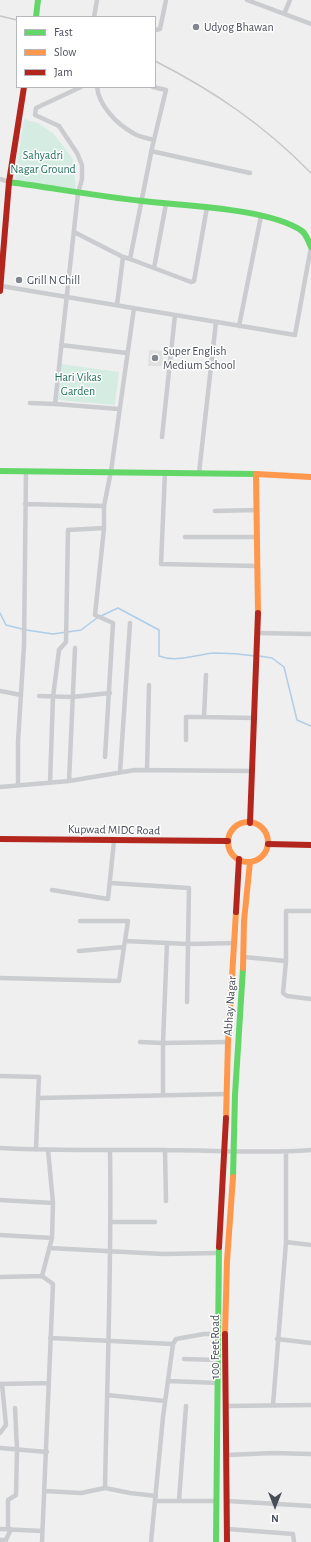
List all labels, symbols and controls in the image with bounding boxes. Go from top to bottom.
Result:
legend [16,16,156,88]
place label: Udyog Bhawan [204,20,274,34]
marker: Udyog Bhawan [191,22,201,32]
text: Fast [54,26,73,38]
text: Slow [54,46,76,58]
text: Jam [54,66,73,78]
park label: Sahyadri Nagar Ground [10,148,76,176]
place label: Grill N Chill [27,273,80,287]
marker: Grill N Chill [14,275,24,285]
place label: Super English Medium School [163,344,235,372]
marker: Super English Medium School [150,353,160,363]
park label: Hari Vikas Garden [54,370,102,398]
street label: Kupwad MIDC Road [68,822,160,838]
street label: Abhay Nagar [221,975,239,1037]
street label: 100 Feet Road [208,1315,222,1379]
north arrow [255,1486,295,1526]
text: N [271,1513,279,1524]

